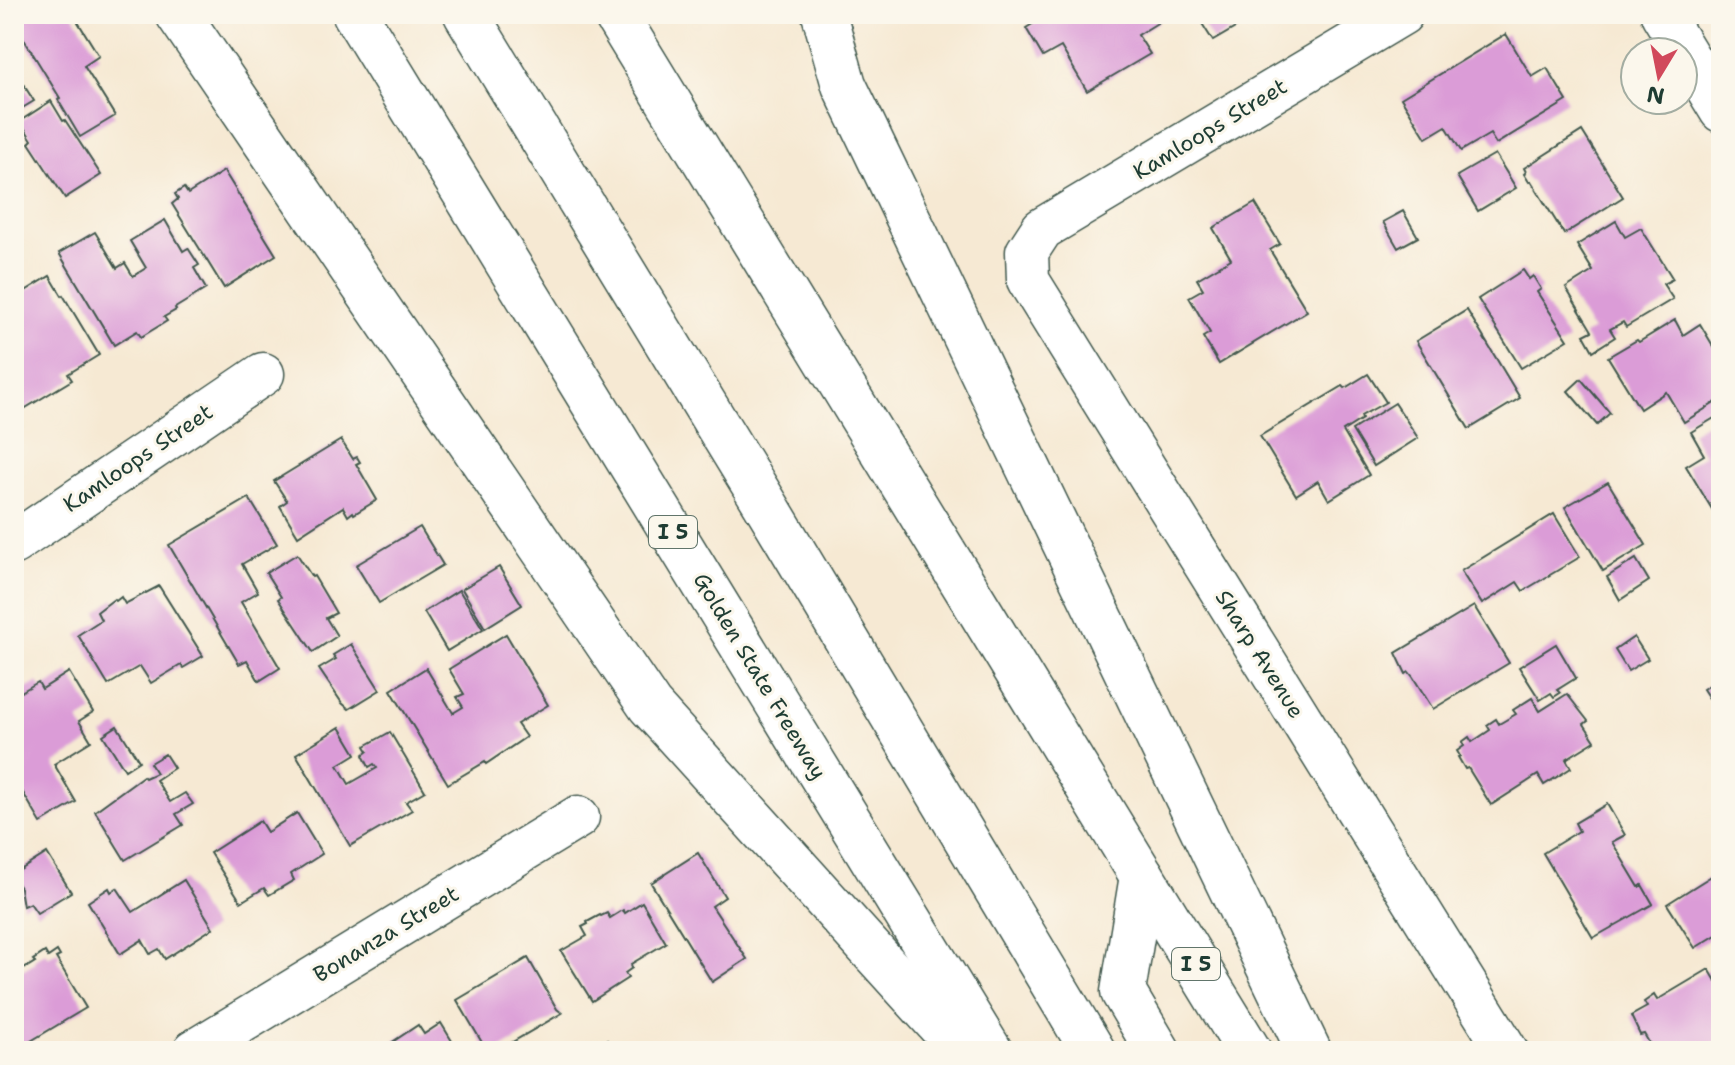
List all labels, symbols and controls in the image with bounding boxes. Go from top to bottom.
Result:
north arrow [1619,36,1699,116]
street label: Kamloops Street [1128,72,1292,186]
text: N [1645,79,1667,111]
street label: Kamloops Street [58,397,218,519]
road number: I 5 [649,516,697,548]
street label: Golden State Freeway [687,567,833,785]
street label: Sharp Avenue [1209,584,1311,724]
street label: Bonanza Street [308,879,464,989]
road number: I 5 [1172,948,1220,980]

